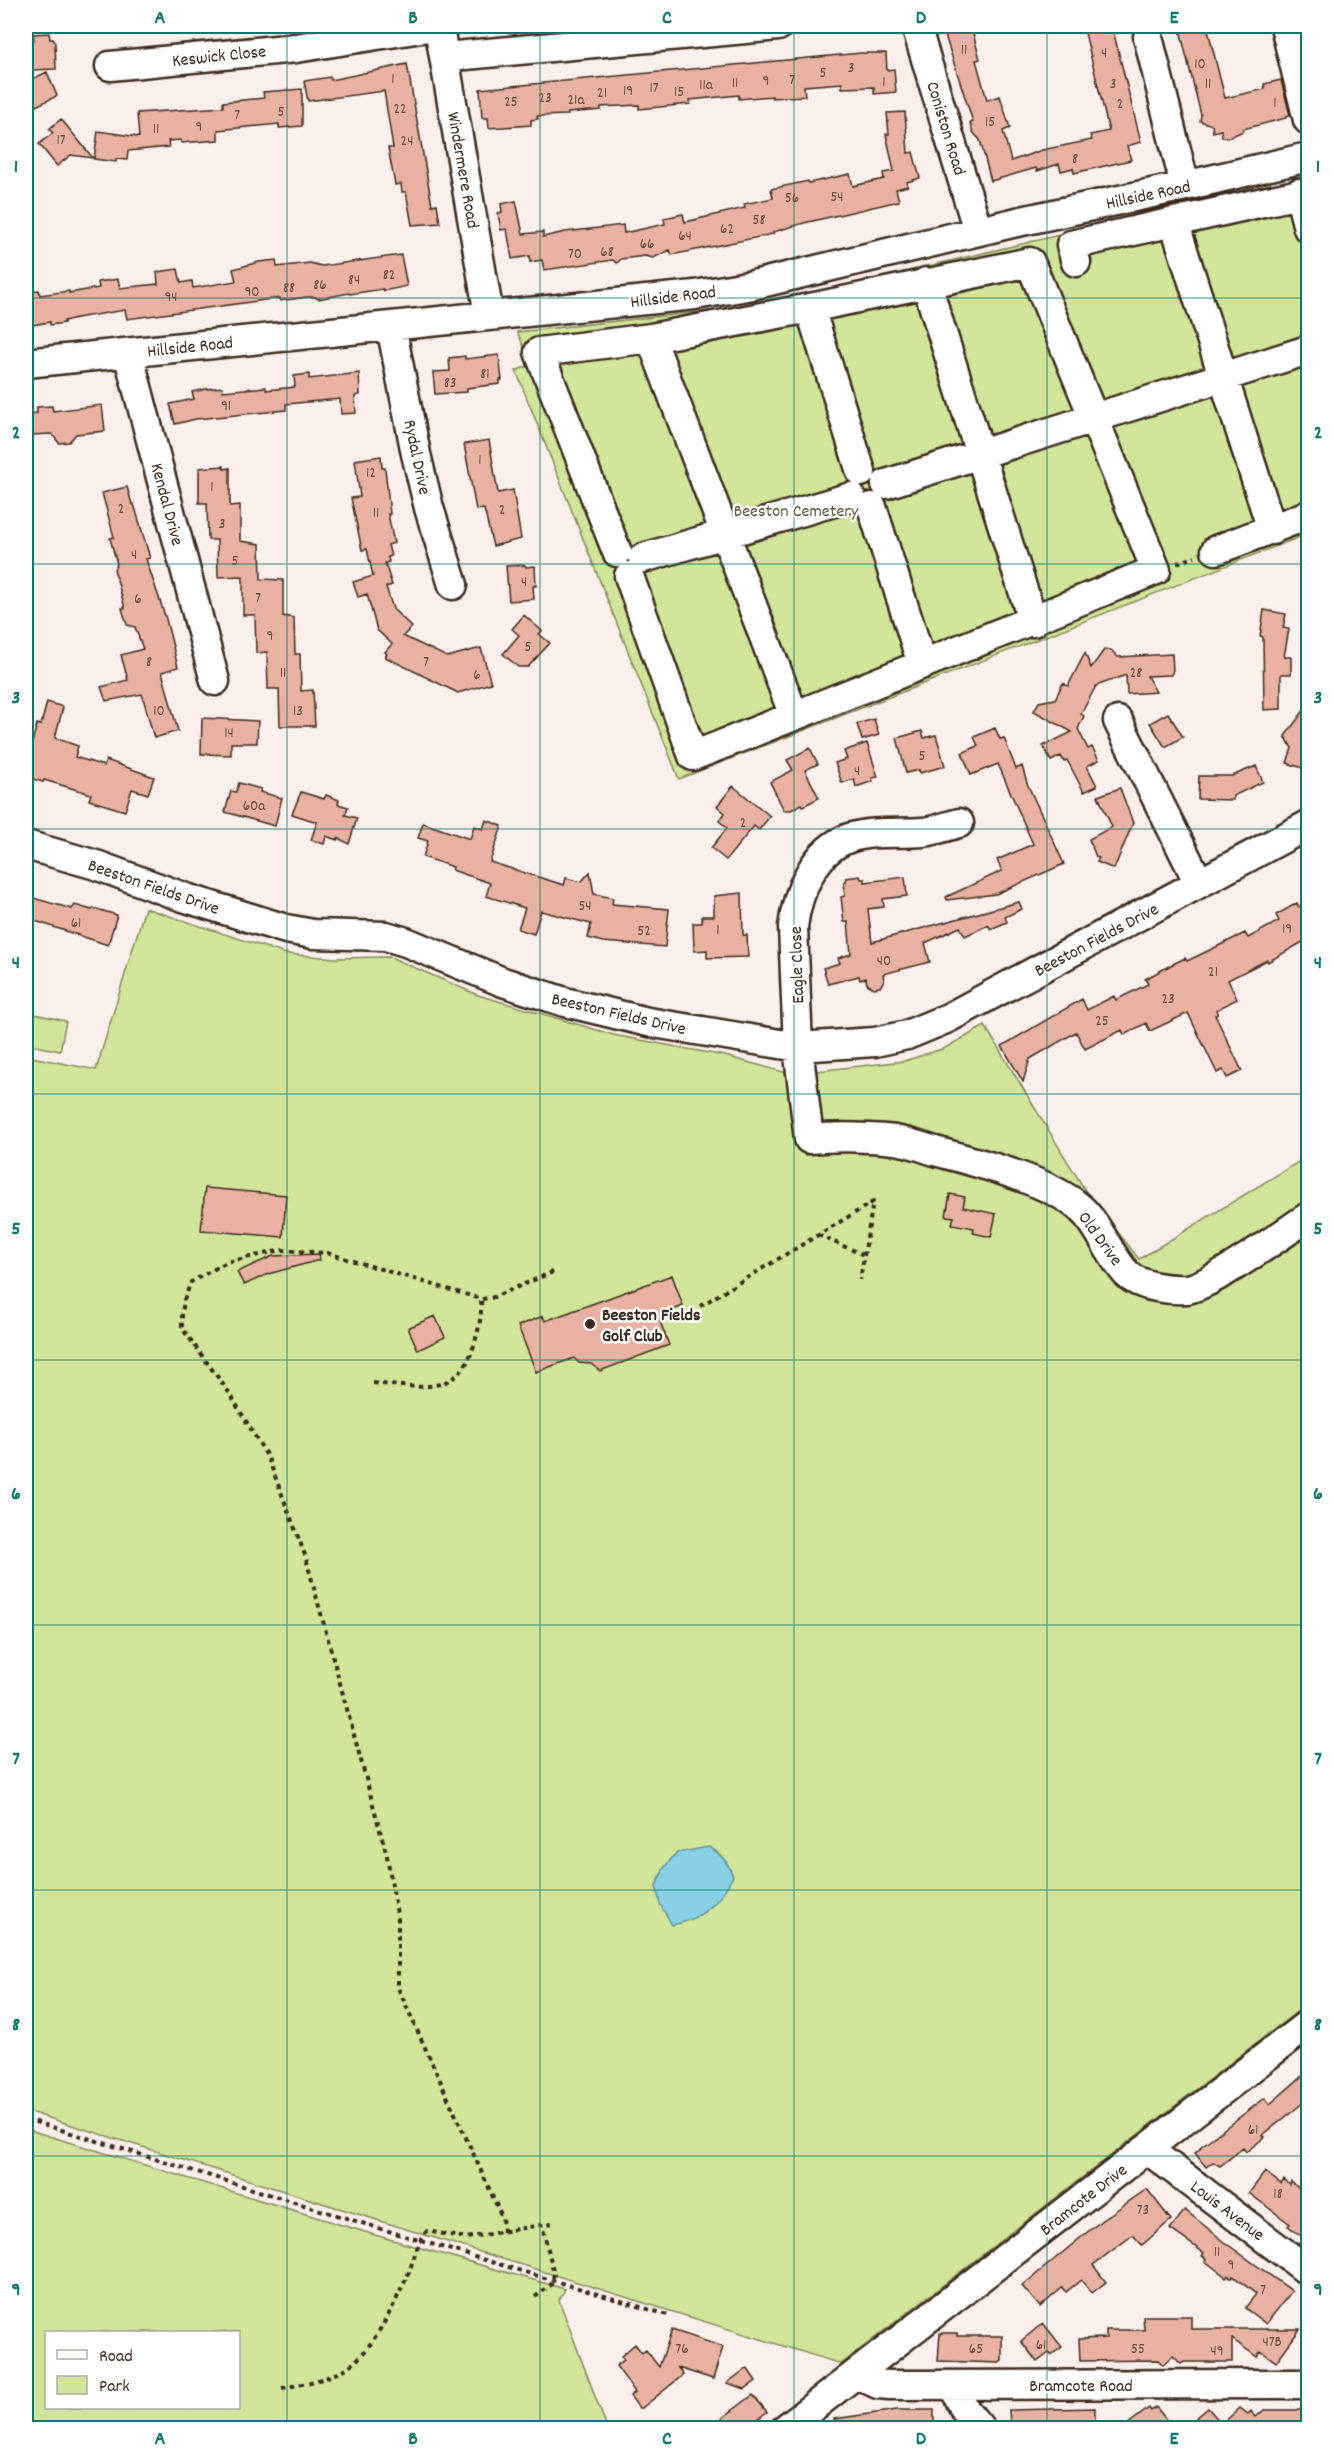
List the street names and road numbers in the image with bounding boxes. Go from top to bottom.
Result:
street label: Keswick Close [171,40,267,75]
street label: Coniston Road [918,79,971,179]
street label: Windermere Road [439,110,484,231]
street label: Hillside Road [1104,175,1193,218]
street label: Hillside Road [629,281,718,316]
street label: Hillside Road [146,332,234,365]
street label: Rydal Drive [395,418,436,497]
street label: Kendal Drive [143,461,189,549]
street label: Beeston Fields Drive [84,854,222,923]
street label: Beeston Fields Drive [1031,898,1164,984]
street label: Eagle Close [785,926,812,1004]
street label: Beeston Fields Drive [549,988,688,1043]
street label: Old Drive [1071,1207,1127,1272]
street label: Bramcote Drive [1036,2159,1134,2243]
street label: Louis Avenue [1184,2176,1269,2248]
street label: Bramcote Road [1029,2375,1133,2400]

